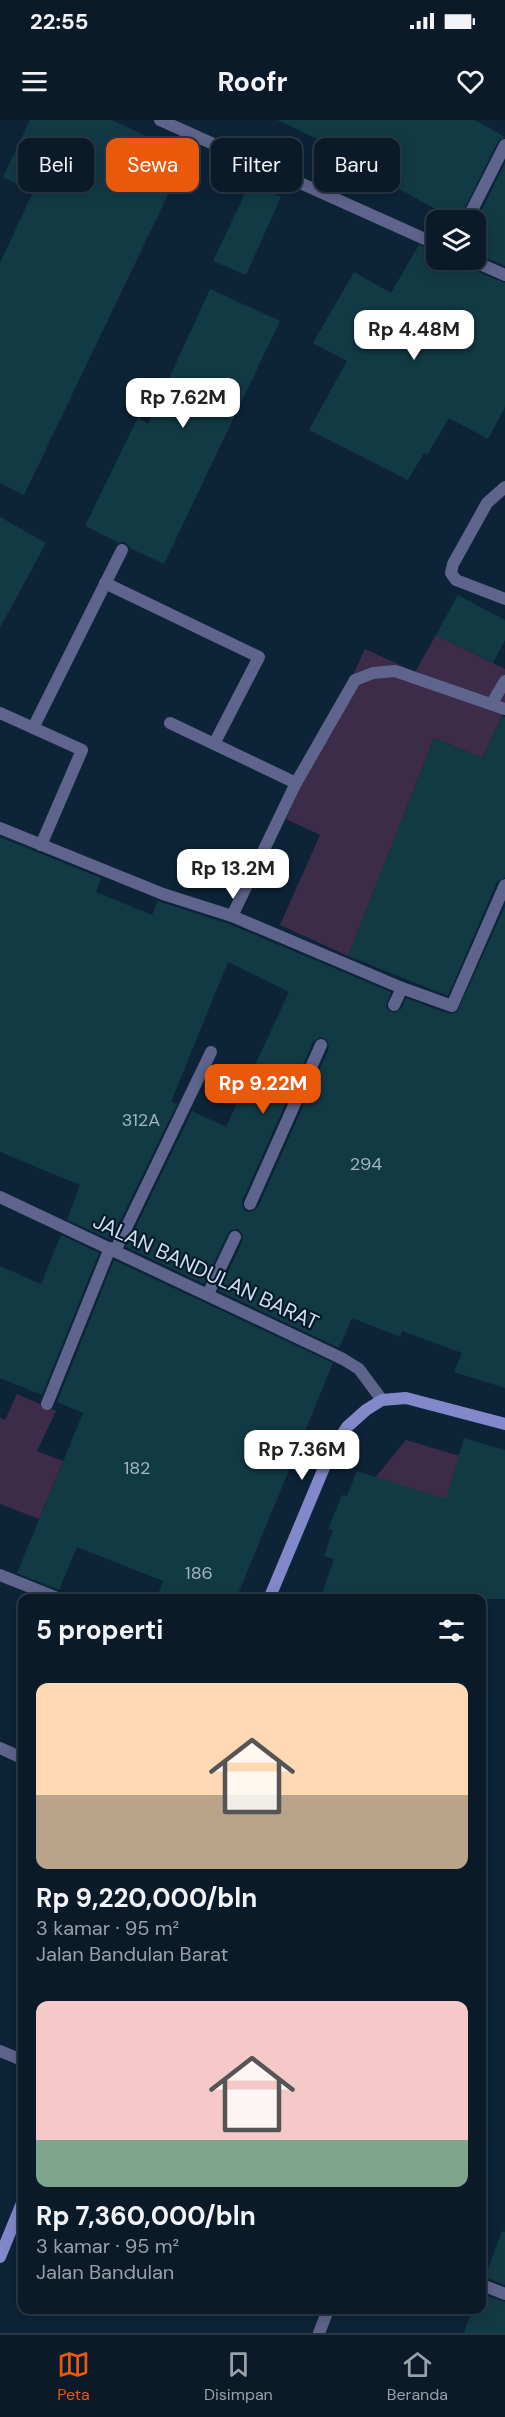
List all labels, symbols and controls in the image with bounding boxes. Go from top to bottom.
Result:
text: 22:55 [30,7,88,36]
text: Roofr [217,64,288,99]
icon: menu [18,65,51,98]
icon: heart [454,65,487,98]
chip: Beli [18,138,94,192]
chip: Sewa [106,138,199,192]
chip: Filter [211,138,302,192]
chip: Baru [314,138,400,192]
map controls [426,210,486,270]
button: layers [426,210,486,270]
pin: Rp 4.48M [352,310,476,361]
text: Rp 4.48M [368,316,460,342]
pin: Rp 7.62M [121,378,245,429]
text: Rp 7.62M [140,384,226,410]
pin: Rp 13.2M [171,849,295,900]
text: Rp 13.2M [191,855,275,881]
pin: Rp 9.22M [201,1064,325,1115]
text: Rp 9.22M [219,1070,307,1096]
house number: 312A [122,1108,160,1132]
house number: 294 [350,1152,382,1176]
street label: JALAN BANDULAN BARAT [89,1207,324,1337]
pin: Rp 7.36M [240,1430,364,1481]
text: Rp 7.36M [258,1436,346,1462]
house number: 182 [124,1456,150,1480]
house number: 186 [185,1561,213,1585]
text: 5 properti [36,1613,163,1647]
icon: filters [435,1614,468,1647]
icon: home [198,1722,306,1830]
text: Rp 9,220,000/bln [36,1881,257,1915]
text: 3 kamar · 95 m² [36,1915,179,1941]
text: Jalan Bandulan Barat [36,1941,228,1967]
icon: home [198,2040,306,2148]
text: Rp 7,360,000/bln [36,2199,256,2233]
text: 3 kamar · 95 m² [36,2233,179,2259]
text: Jalan Bandulan [36,2259,174,2285]
tab: Peta [57,2348,90,2405]
tab: Disimpan [204,2348,273,2405]
tab: Beranda [387,2348,448,2405]

